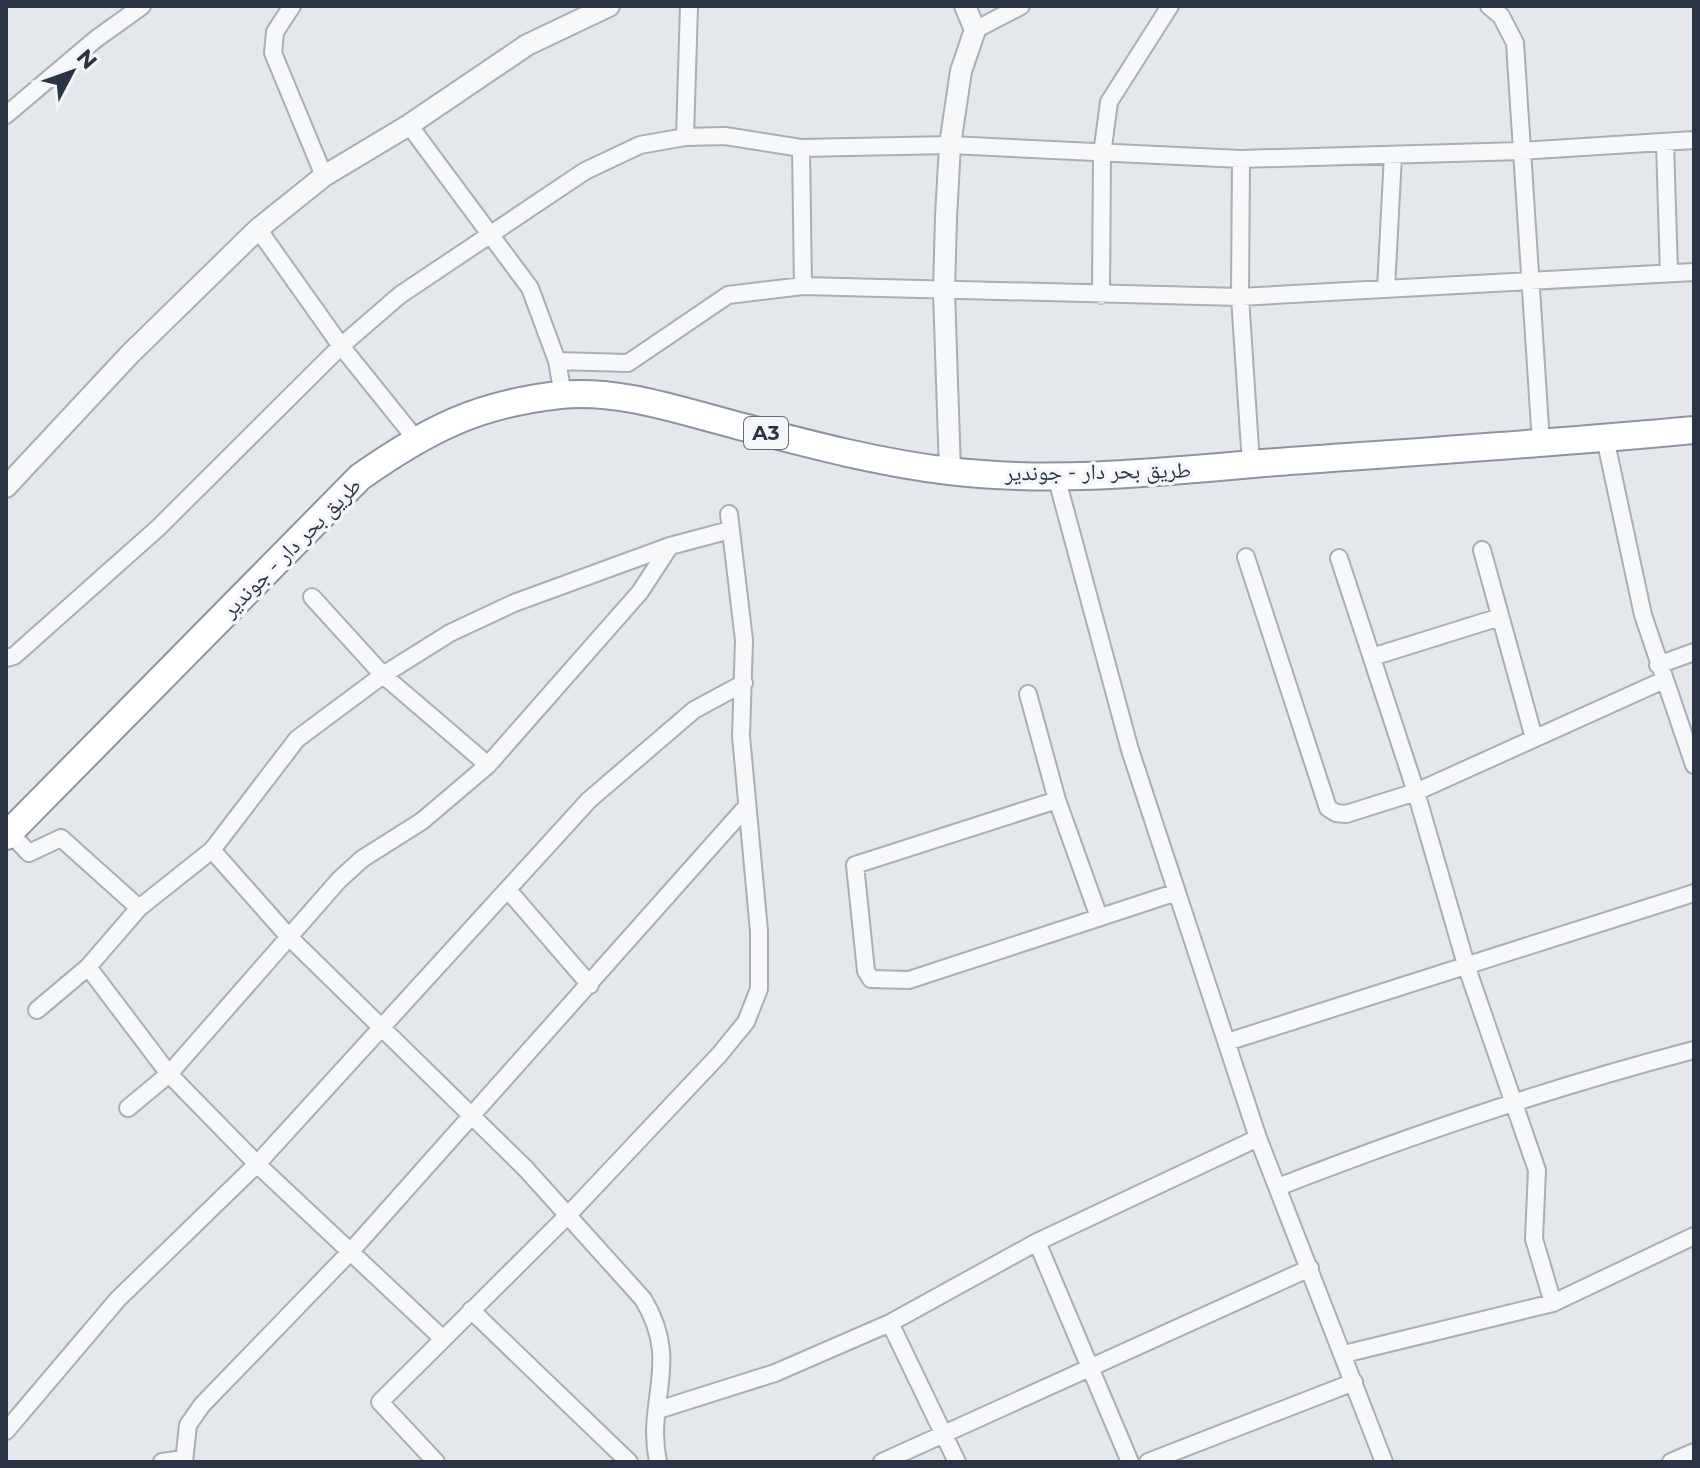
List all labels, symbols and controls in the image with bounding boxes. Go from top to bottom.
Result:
north arrow [32,32,112,112]
text: N [71,44,103,75]
road number: A3 [744,417,788,449]
street label: طريق بحر دار - جوندير [1004,456,1191,487]
street label: طريق بحر دار - جوندير [215,472,367,623]

